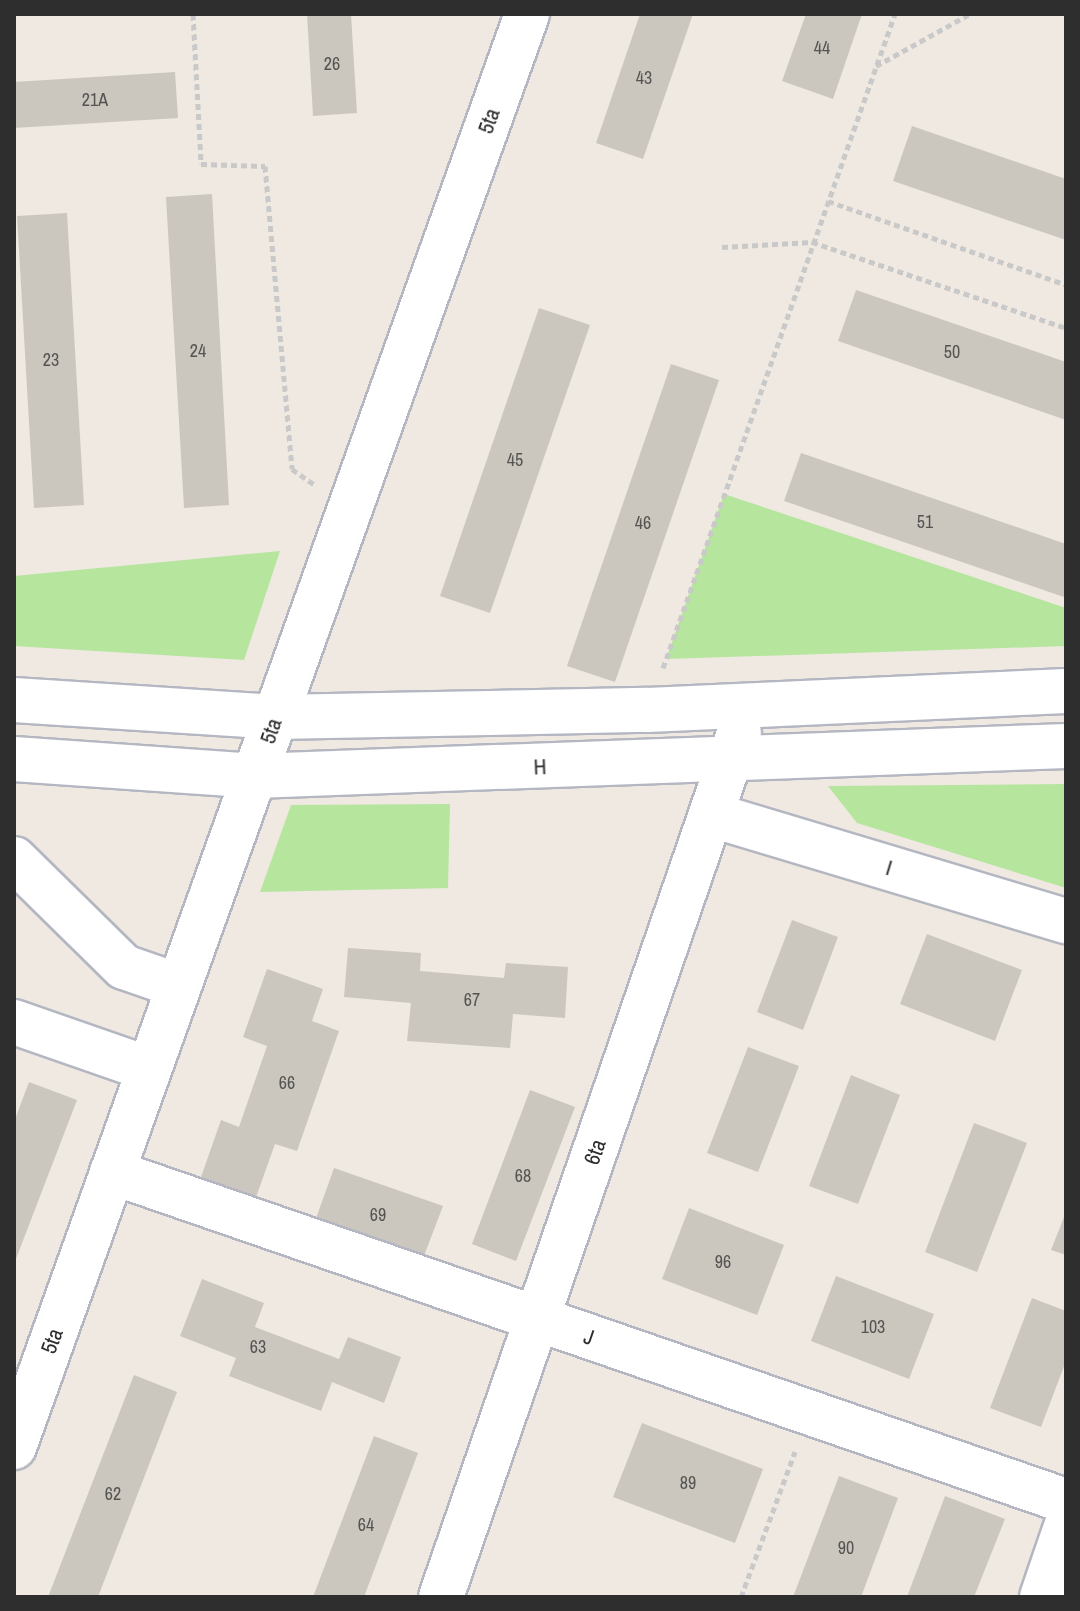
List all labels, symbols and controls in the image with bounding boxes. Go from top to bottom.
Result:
house number: 44 [814,37,830,59]
house number: 26 [324,53,340,75]
house number: 43 [636,67,652,89]
house number: 21A [82,89,108,111]
street label: 5ta [472,105,506,137]
house number: 24 [190,340,206,362]
house number: 50 [944,341,960,363]
house number: 23 [43,349,59,371]
house number: 45 [507,449,523,471]
house number: 51 [917,511,933,533]
house number: 46 [635,512,651,534]
street label: 5ta [254,715,288,747]
street label: H [533,754,547,780]
street label: I [883,855,895,881]
house number: 67 [464,989,480,1011]
house number: 66 [279,1072,295,1094]
street label: 6ta [578,1136,612,1168]
house number: 68 [515,1165,531,1187]
house number: 69 [370,1204,386,1226]
house number: 96 [715,1251,731,1273]
house number: 103 [861,1316,885,1338]
street label: J [580,1323,598,1351]
street label: 5ta [35,1325,69,1357]
house number: 63 [250,1336,266,1358]
house number: 89 [680,1472,696,1494]
house number: 62 [105,1483,121,1505]
house number: 64 [358,1514,374,1536]
house number: 90 [838,1537,854,1559]

